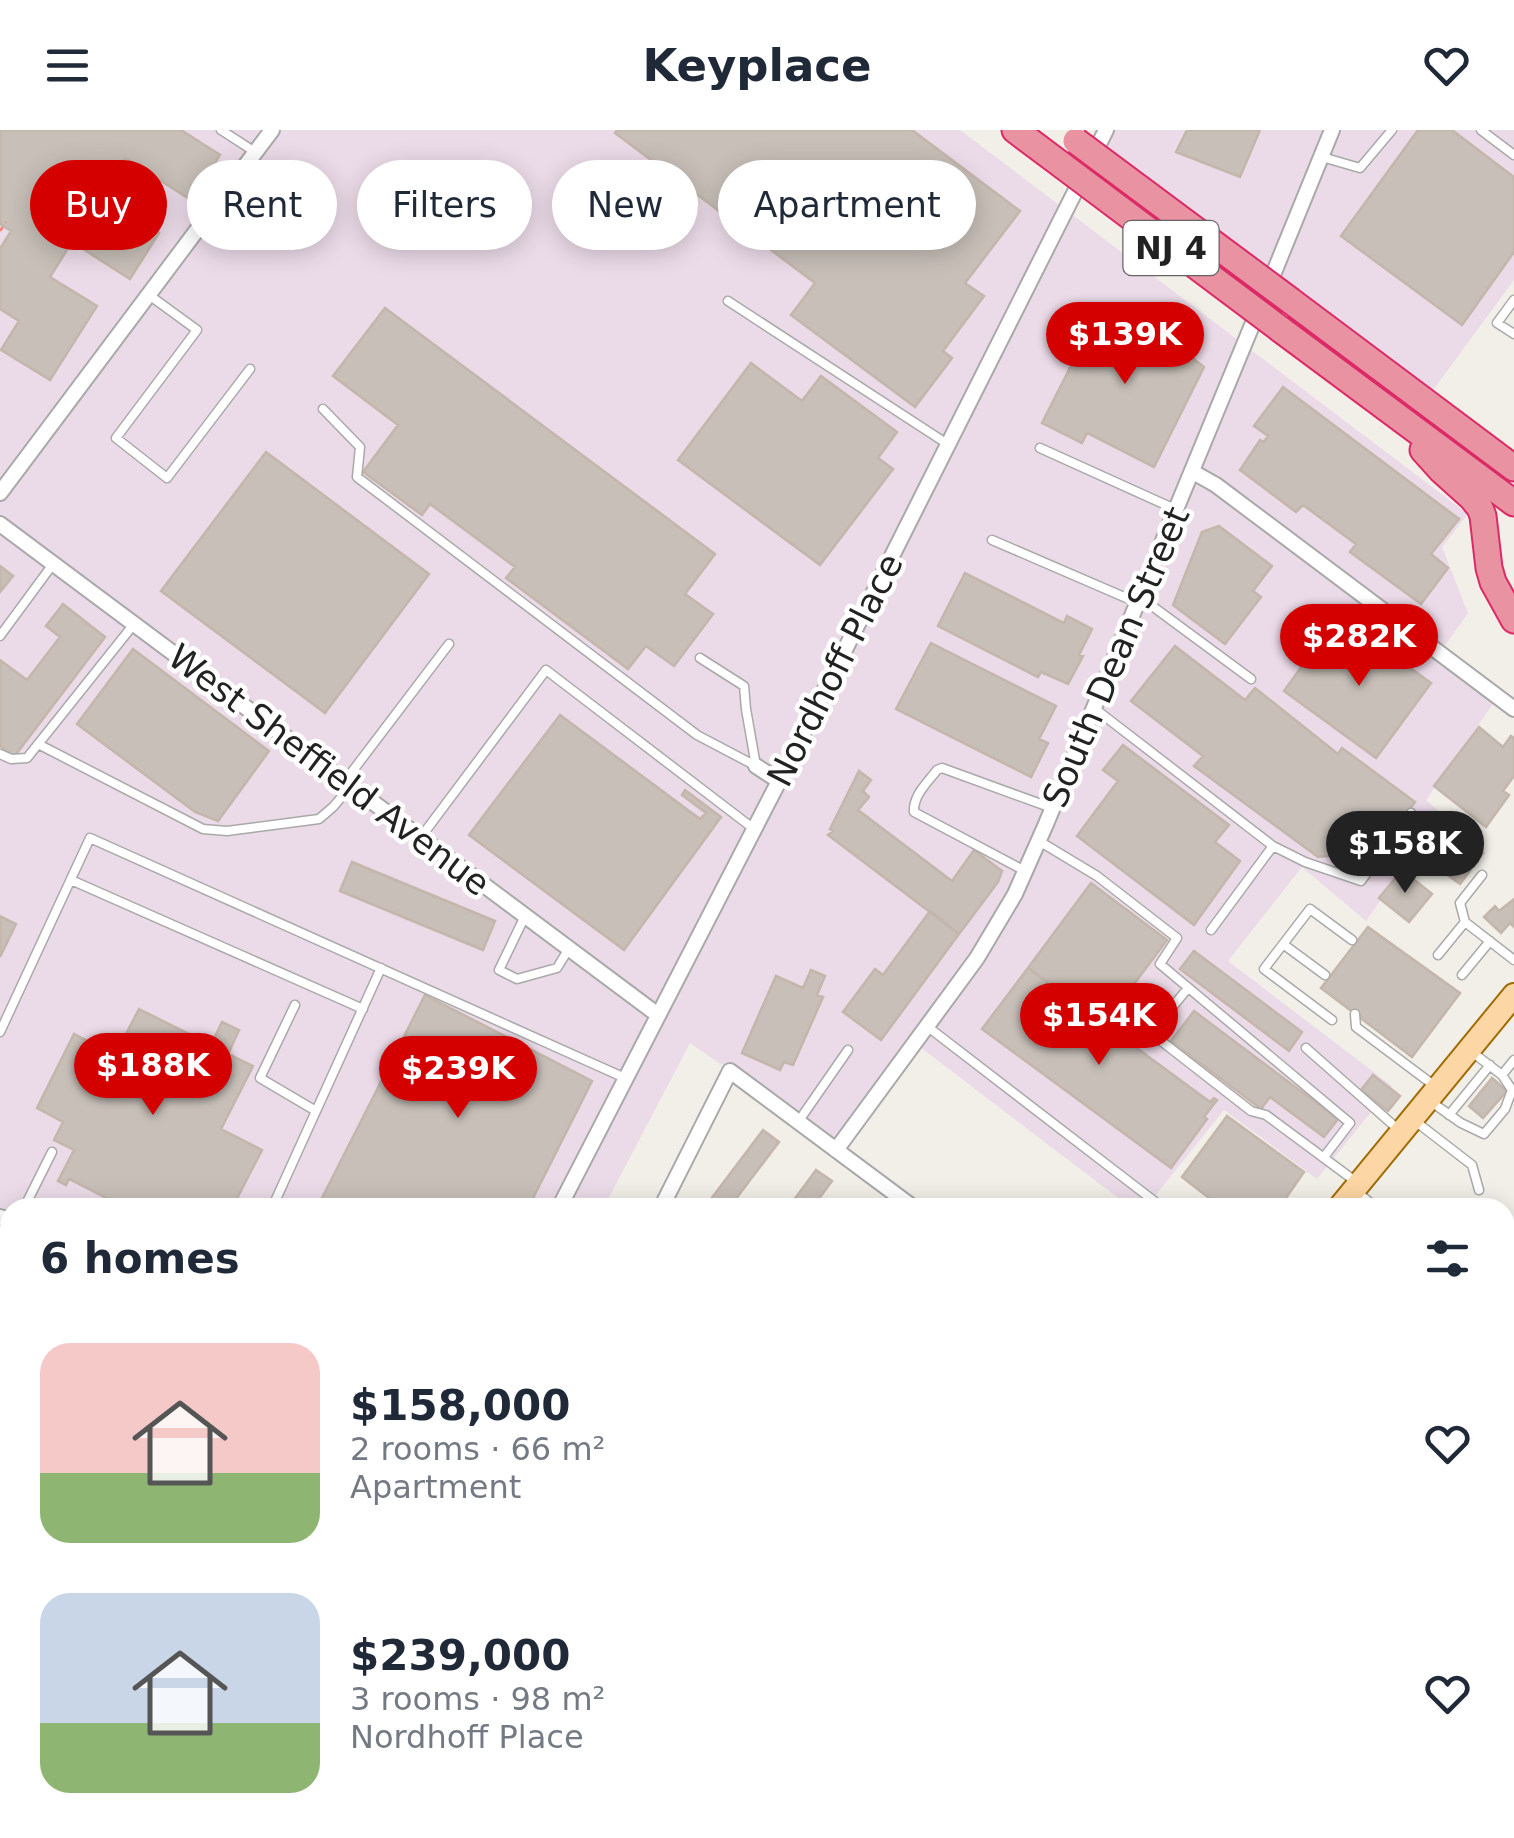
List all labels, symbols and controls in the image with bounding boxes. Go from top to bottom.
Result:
icon: menu [40,38,95,93]
icon: heart [1419,38,1474,93]
text: Keyplace [642,39,872,92]
chip: Buy [30,160,167,250]
chip: Rent [187,160,337,250]
chip: Filters [357,160,532,250]
chip: New [552,160,698,250]
chip: Apartment [718,160,976,250]
road number: NJ 4 [1124,221,1218,275]
pin: $139K [1055,302,1195,387]
text: $139K [1068,315,1182,353]
street label: South Dean Street [1035,501,1197,813]
street label: Nordhoff Place [759,547,911,793]
pin: $282K [1289,604,1429,689]
text: $282K [1302,617,1416,655]
street label: West Sheffield Avenue [161,636,497,904]
pin: $158K [1335,811,1475,896]
text: $158K [1348,824,1462,862]
pin: $154K [1029,983,1169,1068]
text: $154K [1042,996,1156,1034]
pin: $188K [83,1033,223,1118]
pin: $239K [388,1036,528,1121]
text: $188K [96,1046,210,1084]
text: $239K [401,1049,515,1087]
icon: filters [1420,1231,1475,1286]
text: 6 homes [40,1234,240,1283]
text: $158,000 [350,1381,571,1430]
icon: home [120,1383,240,1503]
icon: heart [1420,1416,1475,1471]
text: 2 rooms · 66 m² [350,1430,605,1468]
text: Apartment [350,1468,521,1506]
text: $239,000 [350,1631,571,1680]
icon: home [120,1633,240,1753]
icon: heart [1420,1666,1475,1721]
text: 3 rooms · 98 m² [350,1680,605,1718]
text: Nordhoff Place [350,1718,584,1756]

